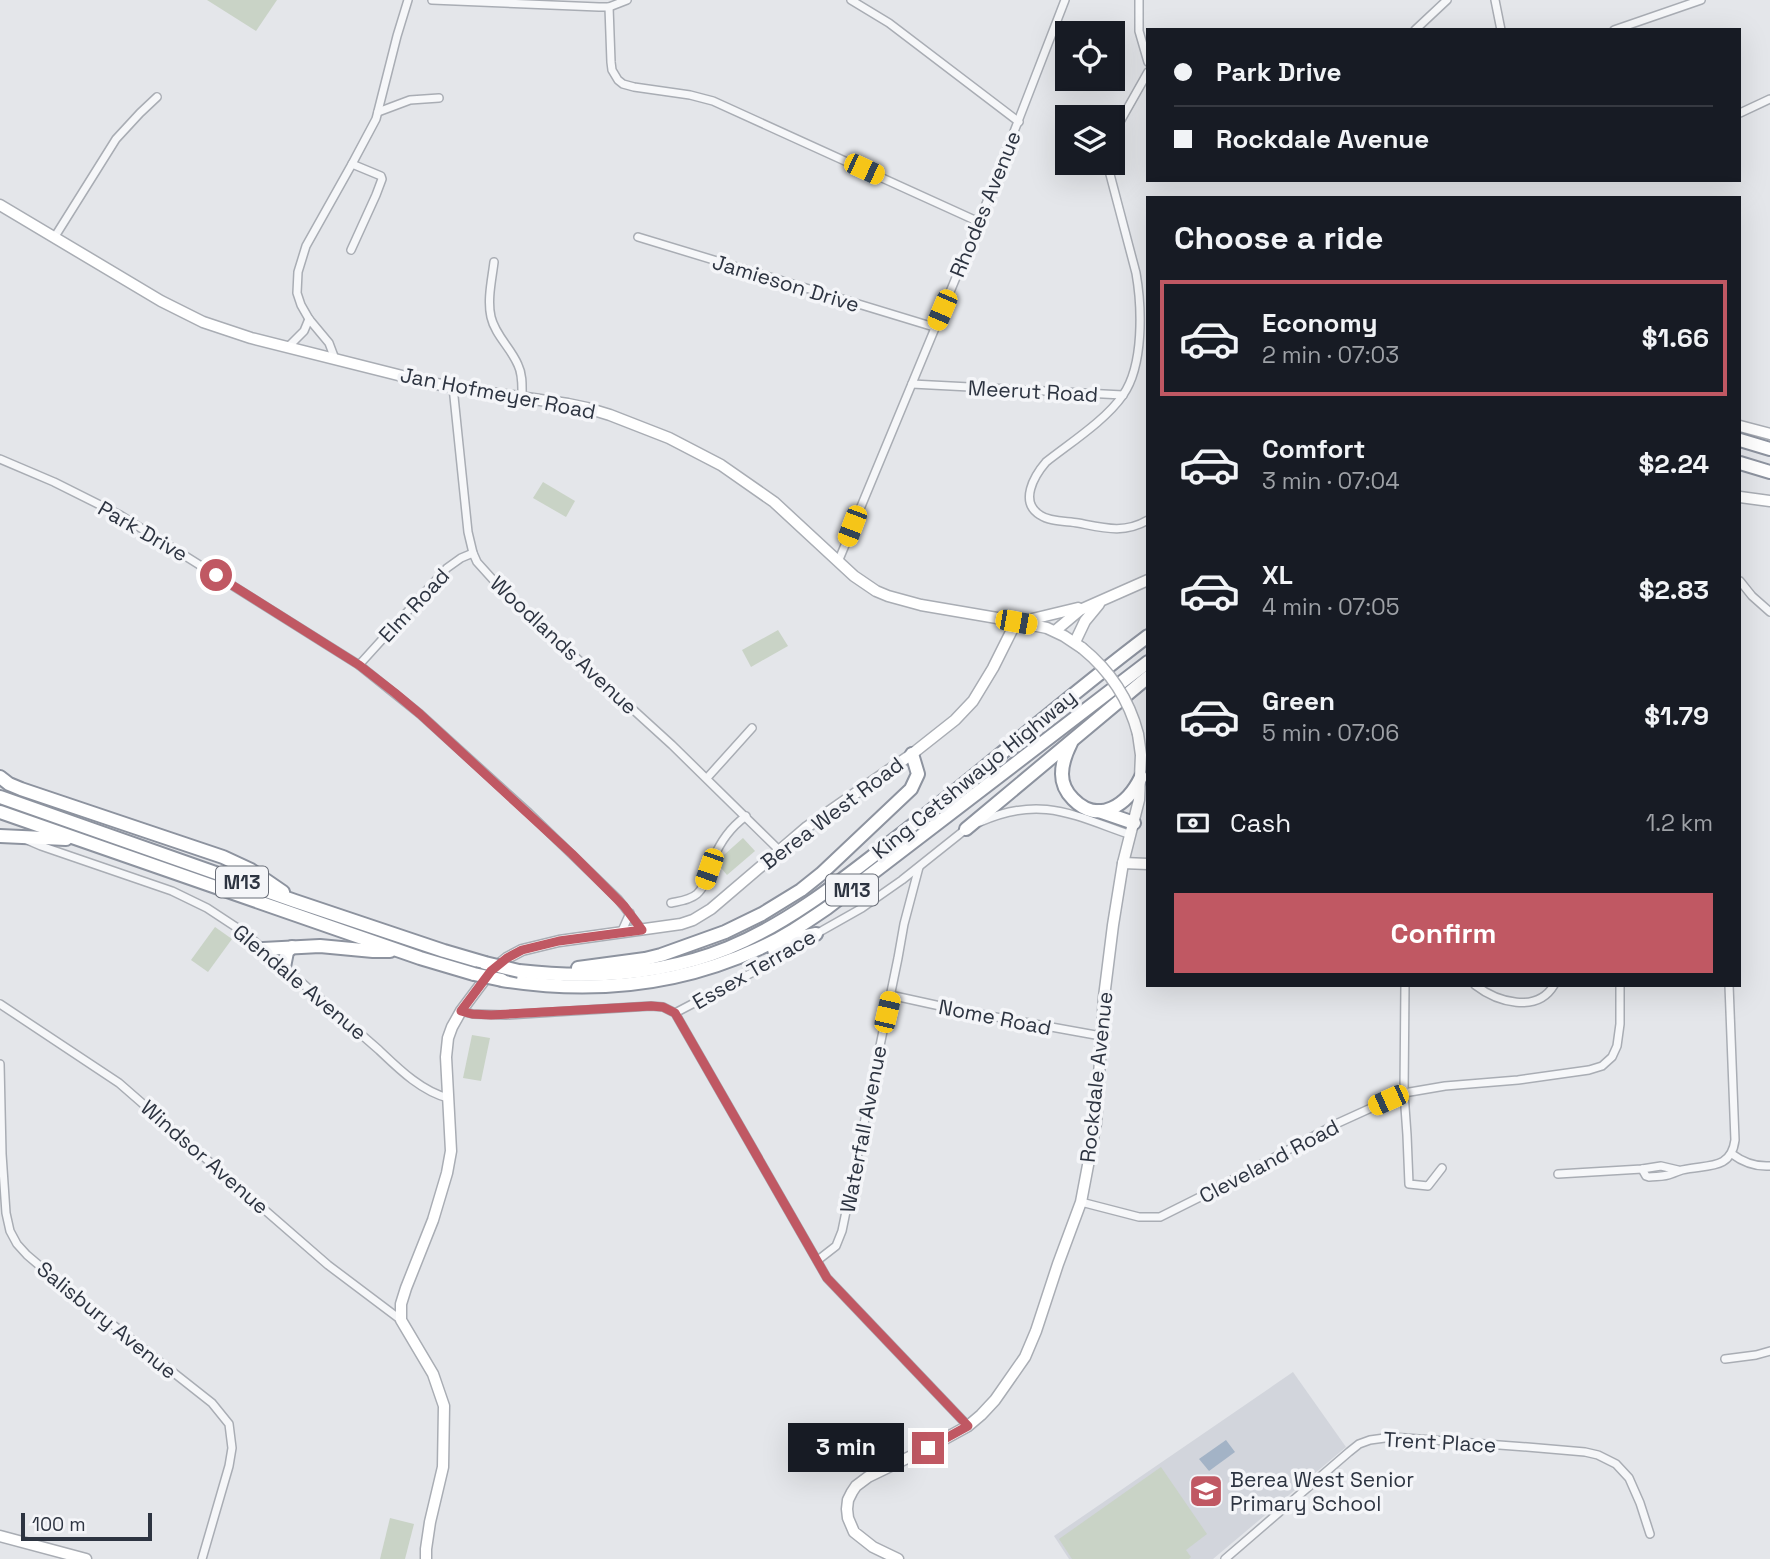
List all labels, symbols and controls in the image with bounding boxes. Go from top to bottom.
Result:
map controls [1055,21,1125,175]
button: locate [1055,21,1125,91]
text: Park Drive [1216,55,1341,89]
button: layers [1055,105,1125,175]
text: Rockdale Avenue [1216,122,1429,156]
street label: Rhodes Avenue [943,127,1027,281]
car [841,151,888,187]
text: Choose a ride [1174,218,1384,258]
street label: Jamieson Drive [709,248,863,318]
car [925,287,960,333]
text: Economy [1262,306,1378,340]
icon: car [1178,307,1241,370]
text: $1.66 [1642,321,1709,355]
text: 2 min · 07:03 [1262,340,1399,370]
street label: Jan Hofmeyer Road [398,361,598,425]
street label: Meerut Road [967,374,1099,408]
text: Comfort [1262,432,1365,466]
icon: car [1178,433,1241,496]
text: $2.24 [1638,447,1709,481]
text: 3 min · 07:04 [1262,466,1400,496]
street label: Park Drive [93,494,193,568]
car [835,503,870,549]
text: XL [1262,558,1293,592]
route start [200,559,232,591]
icon: car [1178,559,1241,622]
street label: Elm Road [373,562,455,648]
street label: Woodlands Avenue [485,570,643,720]
text: $2.83 [1639,573,1709,607]
text: 4 min · 07:05 [1262,592,1400,622]
car [994,608,1039,636]
street label: King Cetshwayo Highway [866,683,1082,865]
text: Green [1262,684,1335,718]
icon: car [1178,685,1241,748]
text: $1.79 [1644,699,1709,733]
text: 5 min · 07:06 [1262,718,1399,748]
street label: Berea West Road [755,751,909,875]
icon: cash [1174,804,1212,842]
text: Cash [1230,806,1291,840]
text: 1.2 km [1646,808,1713,838]
car [693,846,726,892]
road number: M13 [216,866,268,898]
road number: M13 [826,874,878,906]
button: Confirm [1174,893,1713,973]
street label: Glendale Avenue [227,918,373,1046]
street label: Essex Terrace [688,923,820,1015]
car [873,989,902,1035]
street label: Rockdale Avenue [1074,990,1118,1164]
street label: Nome Road [936,993,1054,1041]
street label: Waterfall Avenue [834,1043,892,1215]
car [1365,1082,1412,1118]
street label: Windsor Avenue [135,1094,275,1220]
street label: Cleveland Road [1194,1113,1344,1209]
street label: Salisbury Avenue [31,1255,183,1385]
callout: 3 min [788,1424,904,1472]
street label: Trent Place [1383,1426,1497,1458]
text: 3 min [816,1432,876,1462]
route end [912,1432,944,1464]
place label: Berea West Senior Primary School [1230,1466,1414,1517]
school or university icon: Berea West Senior Primary School [1187,1472,1225,1510]
scale bar [21,1510,152,1542]
text: 100 m [32,1512,86,1537]

